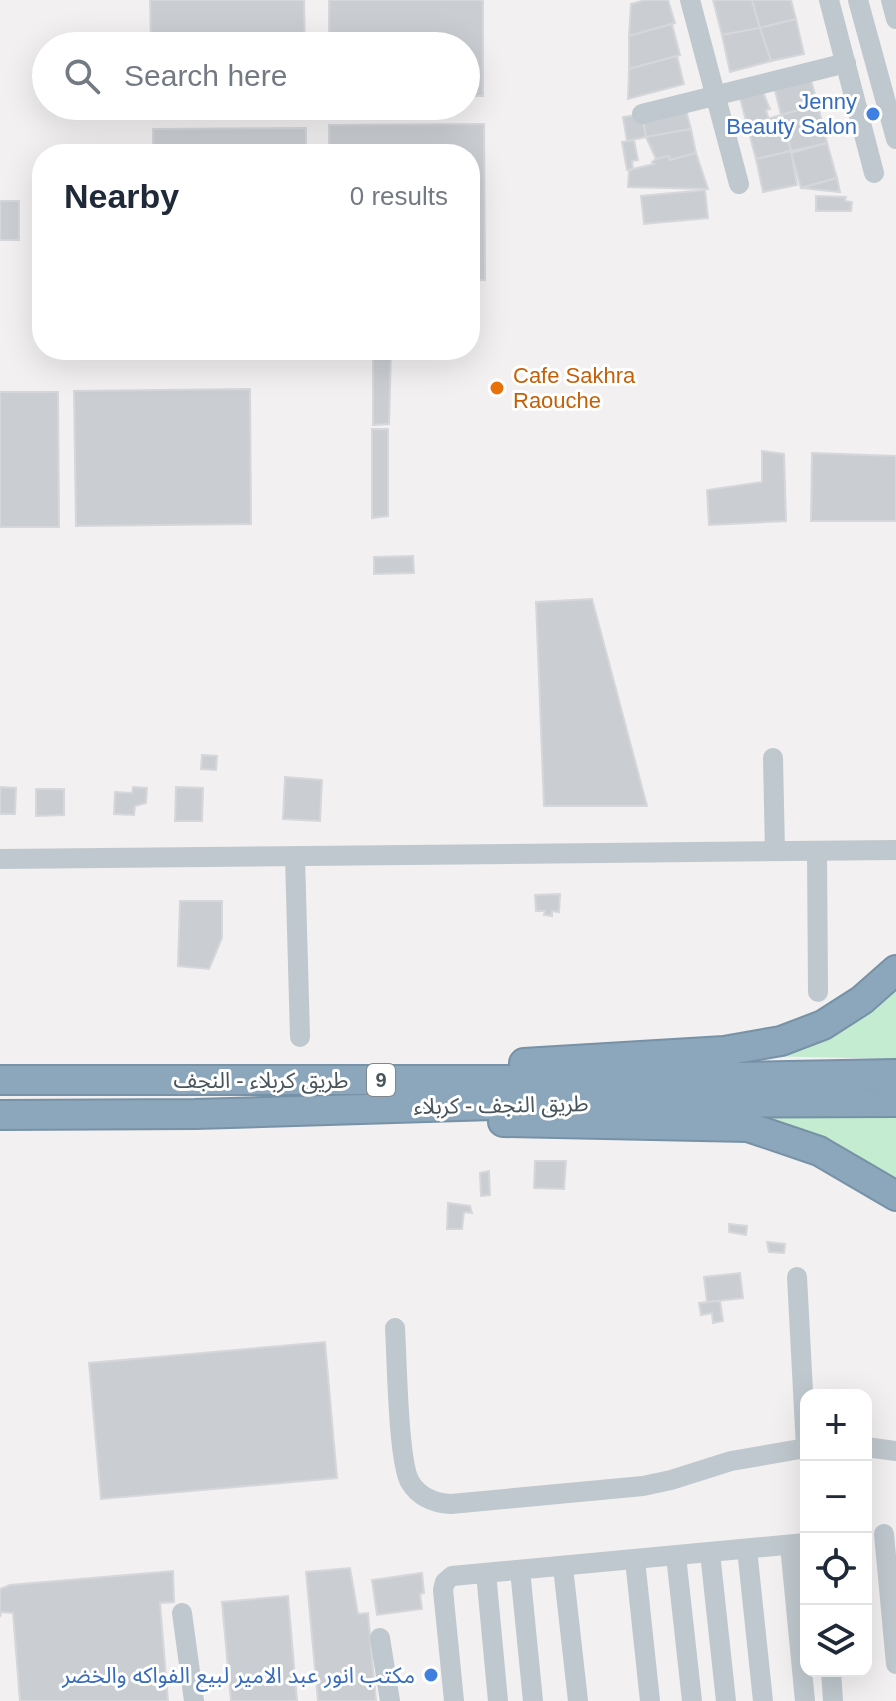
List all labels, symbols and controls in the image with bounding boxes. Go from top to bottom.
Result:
search box [32,32,480,120]
icon: search [60,54,104,98]
text: Search here [124,59,287,92]
place label: Jenny Beauty Salon [726,89,857,139]
marker: Jenny Beauty Salon [864,105,882,123]
text: Nearby [64,177,179,215]
text: 0 results [350,181,448,211]
place label: Cafe Sakhra Raouche [513,363,636,413]
marker: Cafe Sakhra Raouche [488,379,506,397]
road number: 9 [367,1064,395,1096]
street label: طريق کربلاء - النجف [174,1068,348,1094]
street label: طريق النجف - کربلاء [413,1091,589,1120]
map controls [800,1389,872,1677]
button: + [800,1389,872,1461]
button: − [800,1461,872,1533]
button: locate [800,1533,872,1605]
button: layers [800,1605,872,1677]
place label: مكتب انور عبد الامير لبيع الفواكه والخضر [61,1663,415,1692]
marker: مكتب انور عبد الامير لبيع الفواكه والخضر [422,1666,440,1684]

